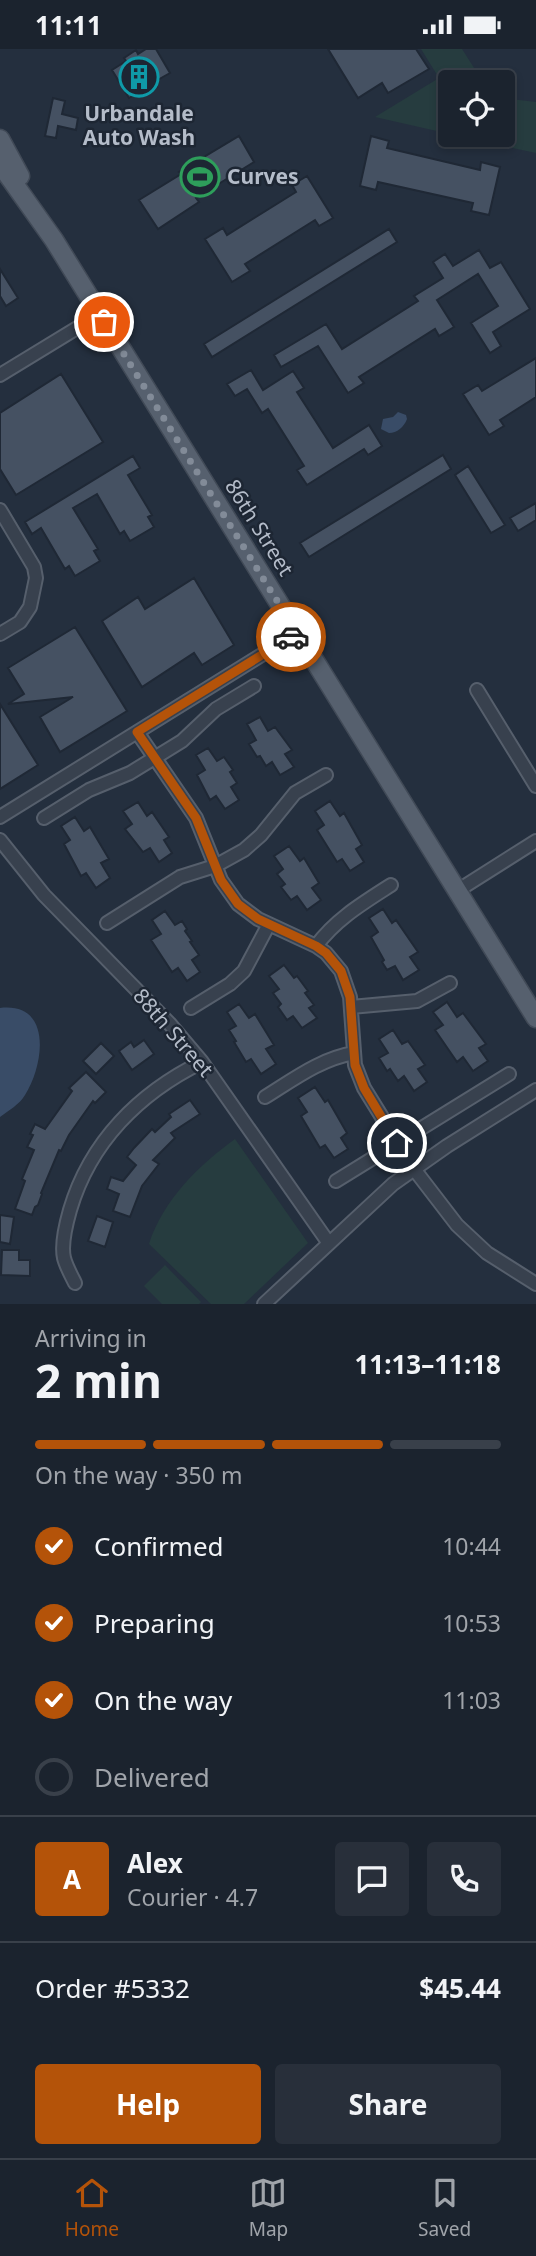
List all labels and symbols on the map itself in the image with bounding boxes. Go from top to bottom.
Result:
building icon: Urbandale Auto Wash [118,56,160,98]
place label: Urbandale Auto Wash [83,99,195,151]
sports icon: Curves [179,156,221,198]
place label: Curves [227,162,299,190]
pin [74,292,134,352]
street label: 86th Street [219,474,301,581]
courier [256,602,326,672]
street label: 88th Street [128,982,220,1083]
pin [367,1113,427,1173]

